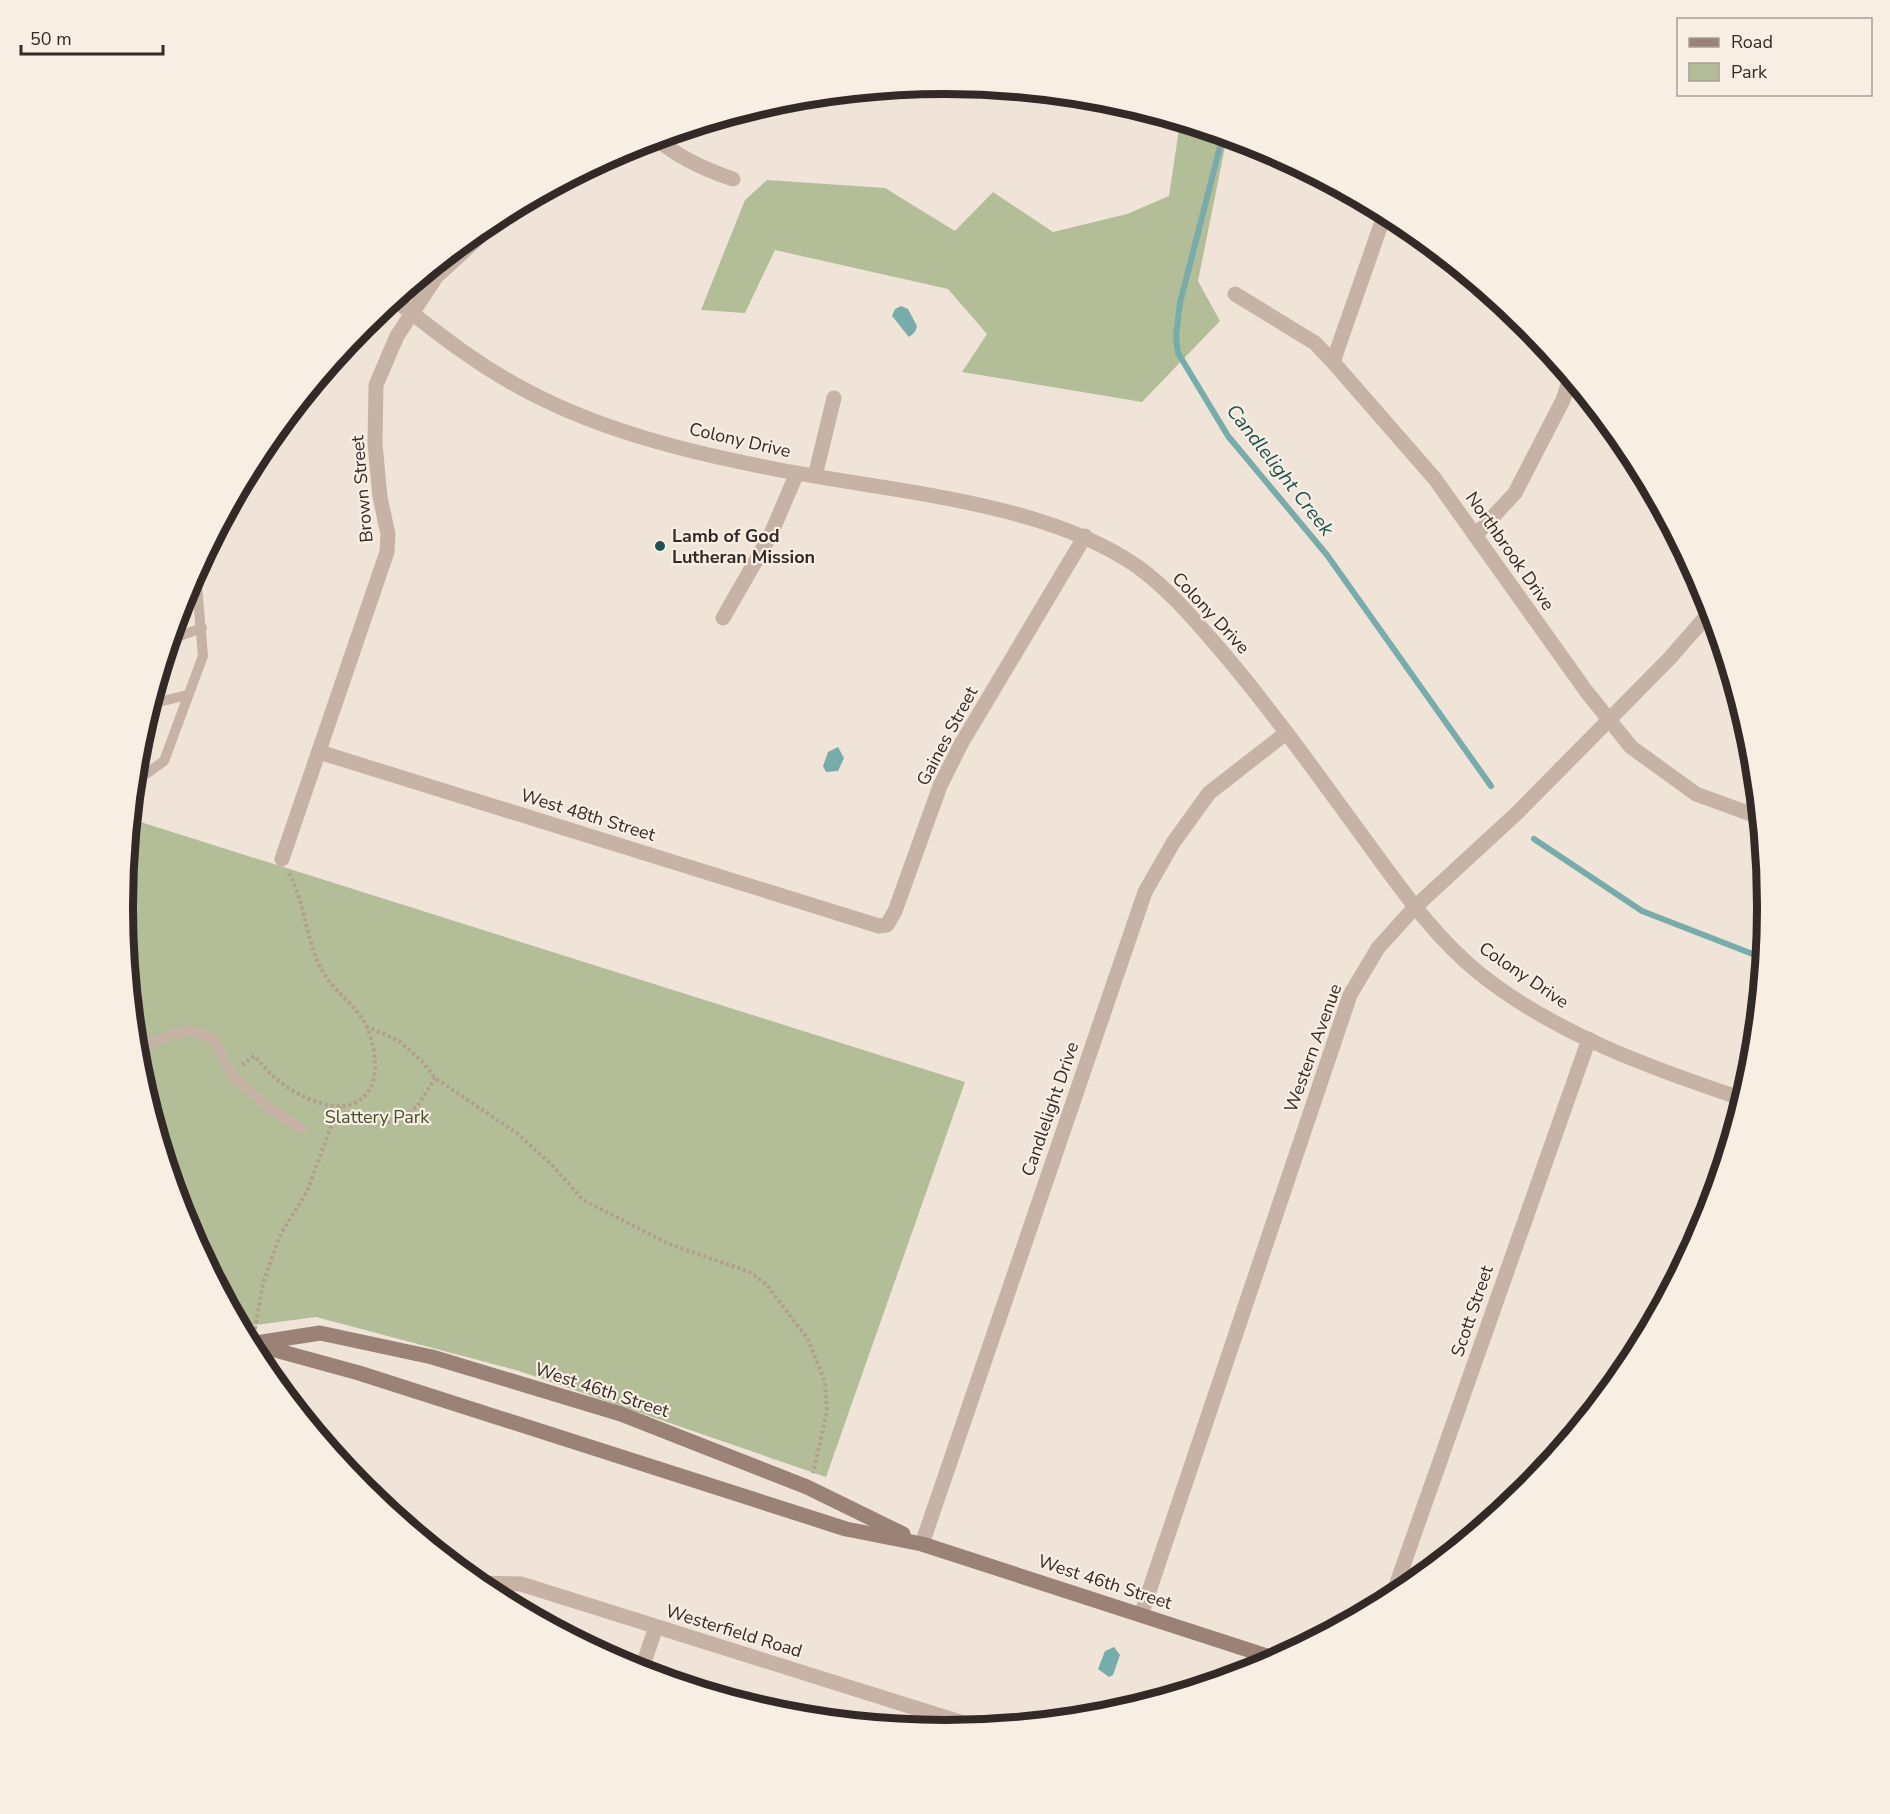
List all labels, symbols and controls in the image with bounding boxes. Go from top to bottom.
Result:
scale bar [21,18,164,56]
legend [1677,18,1872,96]
text: 50 m [30,27,72,51]
text: Road [1731,30,1773,54]
text: Park [1731,60,1768,84]
water label: Candlelight Creek [1220,398,1341,542]
street label: Colony Drive [687,417,793,463]
street label: Brown Street [345,434,379,544]
street label: Northbrook Drive [1460,487,1560,615]
place label: Lamb of God Lutheran Mission [672,524,815,569]
marker: Lamb of God Lutheran Mission [653,539,667,553]
street label: Colony Drive [1167,567,1255,659]
street label: Gaines Street [911,682,984,790]
street label: West 48th Street [518,783,659,847]
street label: Colony Drive [1474,936,1574,1014]
street label: Western Avenue [1279,980,1347,1116]
street label: Candlelight Drive [1016,1039,1084,1179]
park label: Slattery Park [325,1105,430,1129]
street label: Scott Street [1445,1261,1499,1360]
street label: West 46th Street [532,1357,673,1423]
street label: West 46th Street [1035,1549,1176,1615]
street label: Westerfield Road [663,1599,805,1663]

